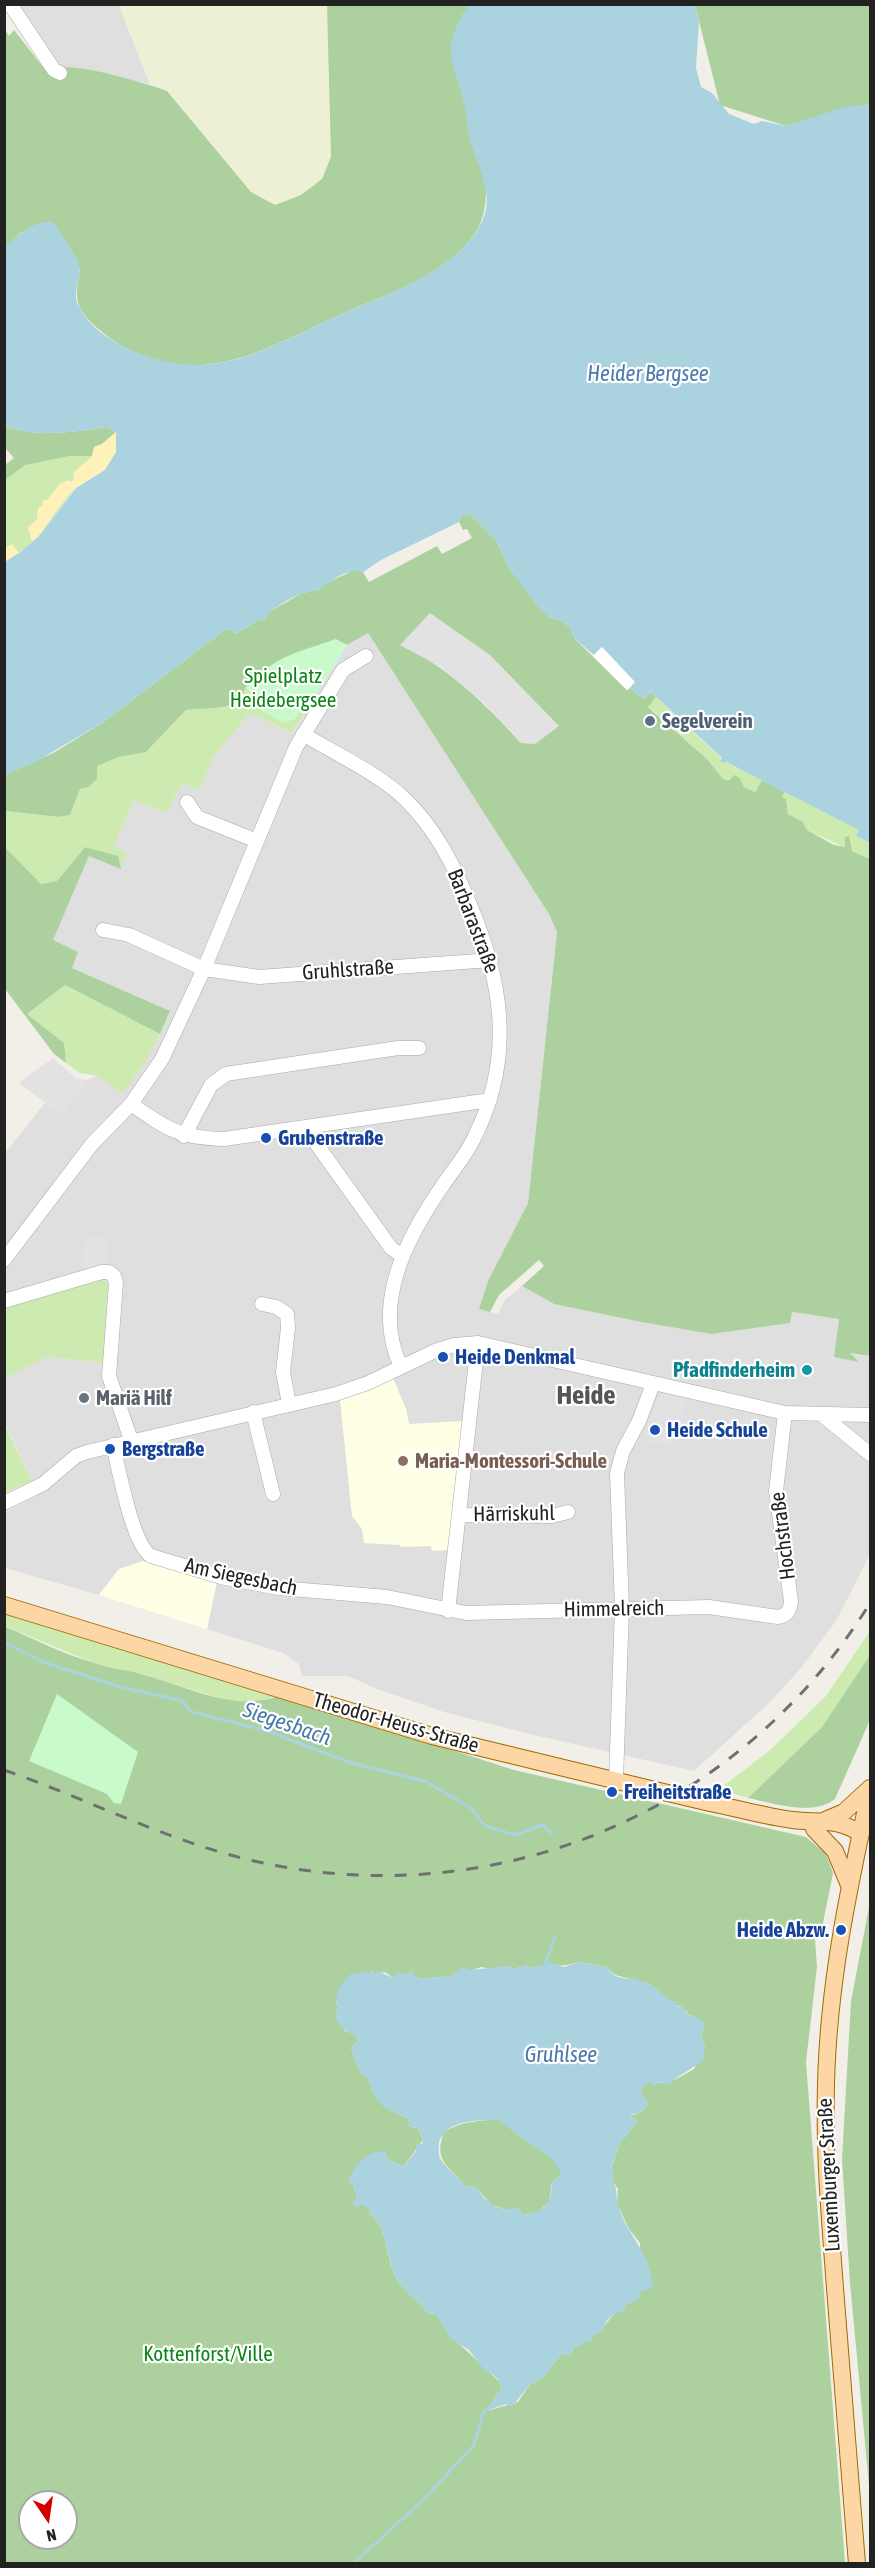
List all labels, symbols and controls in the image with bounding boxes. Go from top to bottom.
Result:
water label: Heider Bergsee [587,361,709,387]
park label: Spielplatz Heidebergsee [230,663,336,713]
place label: Segelverein [662,708,753,734]
marker: Segelverein [643,714,657,728]
street label: Barbarastraße [442,865,504,977]
street label: Gruhlstraße [301,954,395,986]
place label: Grubenstraße [278,1125,384,1151]
marker: Grubenstraße [259,1131,273,1145]
place label: Heide Denkmal [455,1344,575,1370]
marker: Heide Denkmal [436,1350,450,1364]
place label: Pfadfinderheim [673,1357,795,1383]
marker: Pfadfinderheim [800,1363,814,1377]
district label: Heide [556,1379,616,1411]
place label: Mariä Hilf [96,1385,172,1411]
marker: Mariä Hilf [77,1391,91,1405]
place label: Heide Schule [667,1417,768,1443]
marker: Heide Schule [648,1423,662,1437]
place label: Bergstraße [122,1436,204,1462]
marker: Bergstraße [103,1442,117,1456]
place label: Maria-Montessori-Schule [415,1448,607,1474]
marker: Maria-Montessori-Schule [396,1454,410,1468]
street label: Hochstraße [765,1491,801,1581]
street label: Härriskuhl [473,1501,555,1527]
street label: Am Siegesbach [182,1553,300,1601]
street label: Himmelreich [563,1596,665,1622]
street label: Theodor-Heuss-Straße [310,1687,482,1759]
water label: Siegesbach [240,1697,334,1751]
place label: Freiheitstraße [624,1779,732,1805]
marker: Freiheitstraße [605,1785,619,1799]
place label: Heide Abzw. [737,1917,829,1943]
marker: Heide Abzw. [834,1923,848,1937]
water label: Gruhlsee [525,2042,597,2068]
street label: Luxemburger Straße [812,2098,846,2252]
park label: Kottenforst/Ville [143,2341,273,2367]
north arrow [18,2490,78,2550]
text: N [45,2526,58,2545]

